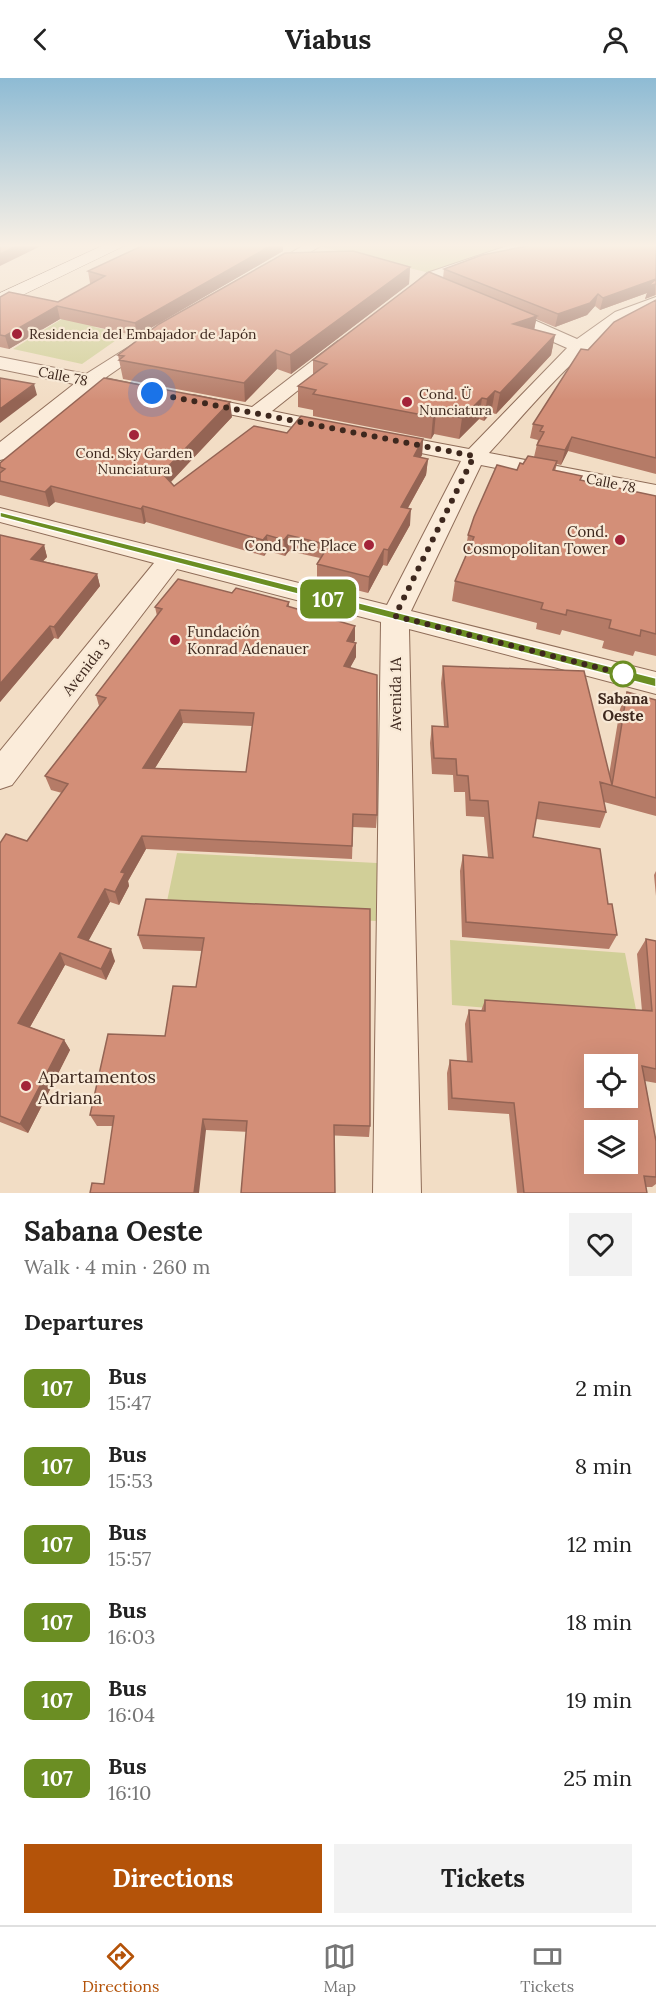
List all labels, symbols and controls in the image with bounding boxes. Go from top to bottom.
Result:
text: Viabus [285,22,371,56]
icon: back [24,23,57,56]
icon: person [599,23,632,56]
place label: Residencia del Embajador de Japón [29,325,257,343]
marker: Residencia del Embajador de Japón [10,327,24,341]
street label: Calle 78 [37,362,89,390]
your location [137,378,167,408]
place label: Cond. Ü Nunciatura [419,385,492,419]
marker: Cond. Ü Nunciatura [400,395,414,409]
marker: Cond. Sky Garden Nunciatura [127,428,141,442]
place label: Cond. Sky Garden Nunciatura [76,444,193,478]
street label: Calle 78 [585,469,637,497]
place label: Cond. Cosmopolitan Tower [463,522,609,558]
marker: Cond. Cosmopolitan Tower [613,533,627,547]
place label: Cond. The Place [245,536,357,555]
marker: Cond. The Place [362,538,376,552]
line badge: 107 [294,580,362,618]
text: 107 [312,586,344,613]
place label: Fundación Konrad Adenauer [187,622,309,658]
marker: Fundación Konrad Adenauer [168,633,182,647]
street label: Avenida 3 [57,635,114,700]
street label: Avenida 1A [386,657,405,732]
marker: Sabana Oeste [610,661,636,687]
place label: Sabana Oeste [598,689,648,725]
map controls [584,1054,638,1174]
button: locate [584,1054,638,1108]
place label: Apartamentos Adriana [37,1065,156,1109]
marker: Apartamentos Adriana [19,1079,33,1093]
button: layers [584,1120,638,1174]
text: Sabana Oeste [24,1213,203,1249]
button: heart [569,1213,632,1276]
text: Walk · 4 min · 260 m [24,1254,210,1279]
text: Departures [24,1308,143,1336]
text: Bus [108,1362,147,1390]
text: 2 min [575,1374,632,1402]
text: 107 [41,1375,73,1402]
text: 15:47 [108,1390,151,1415]
text: Bus [108,1440,147,1468]
text: 8 min [575,1452,632,1480]
text: 107 [41,1453,73,1480]
text: 15:53 [108,1468,153,1493]
text: Bus [108,1518,147,1546]
text: 12 min [567,1530,632,1558]
text: 107 [41,1531,73,1558]
text: 15:57 [108,1546,151,1571]
text: Bus [108,1596,147,1624]
text: 18 min [567,1608,632,1636]
text: 107 [41,1609,73,1636]
text: 16:03 [108,1624,155,1649]
text: Bus [108,1674,147,1702]
text: 19 min [566,1686,632,1714]
text: 107 [41,1687,73,1714]
text: 16:04 [108,1702,155,1727]
text: Bus [108,1752,147,1780]
text: 25 min [563,1764,632,1792]
text: 107 [41,1765,73,1792]
text: 16:10 [108,1780,152,1805]
button: Directions [24,1844,322,1913]
button: Tickets [334,1844,632,1913]
tab: Directions [82,1940,159,1996]
tab: Map [323,1940,356,1996]
tab: Tickets [520,1940,574,1996]

